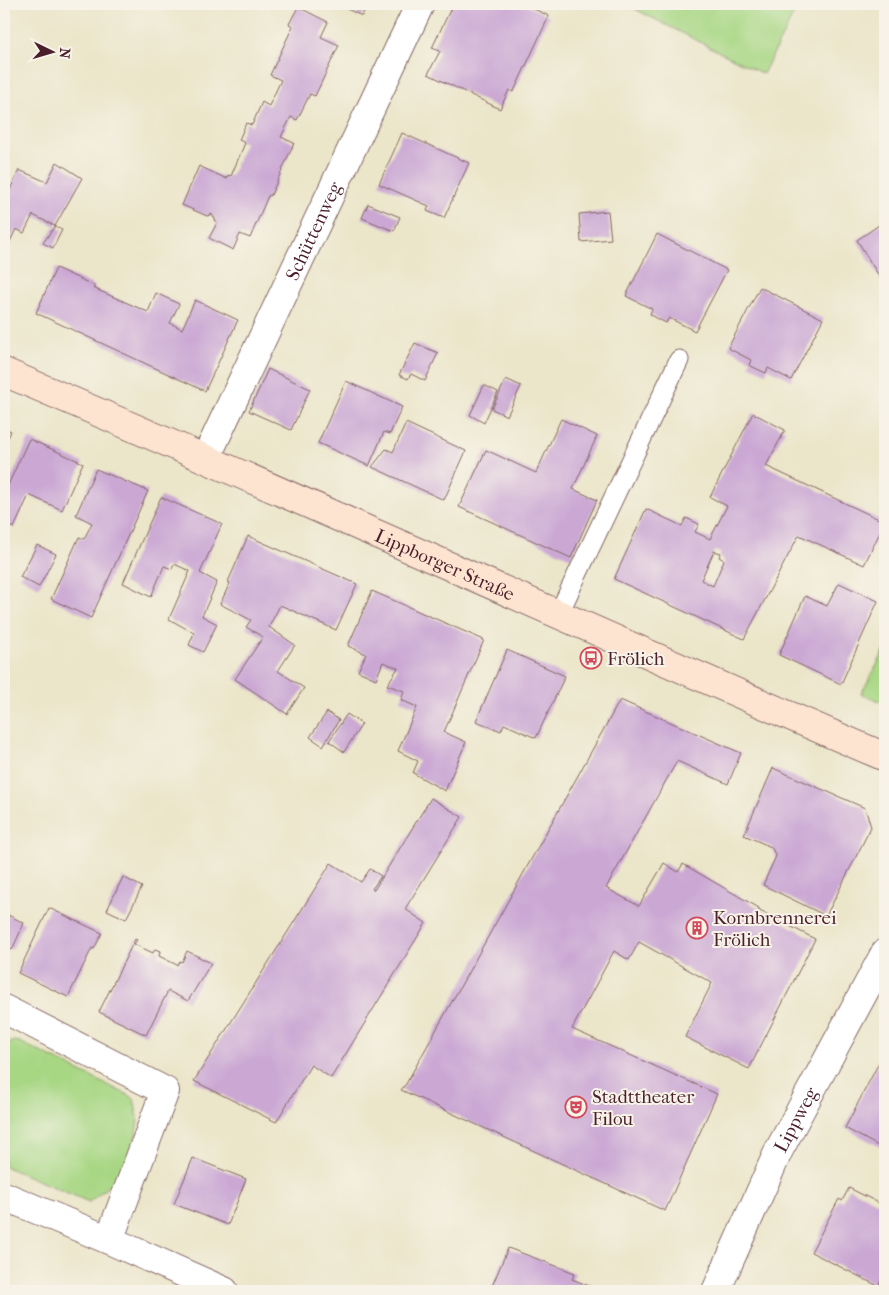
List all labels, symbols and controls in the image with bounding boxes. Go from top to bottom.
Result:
north arrow [28,28,78,78]
text: N [55,47,73,59]
street label: Schüttenweg [281,178,347,284]
street label: Lippborger Straße [371,525,518,606]
bus stop icon: Frölich [579,646,603,670]
place label: Frölich [607,648,665,670]
place label: Kornbrennerei Frölich [713,907,837,951]
building icon: Kornbrennerei Frölich [685,916,709,940]
street label: Lippweg [770,1083,823,1156]
place label: Stadttheater Filou [592,1086,695,1130]
theatre icon: Stadttheater Filou [564,1095,588,1119]

